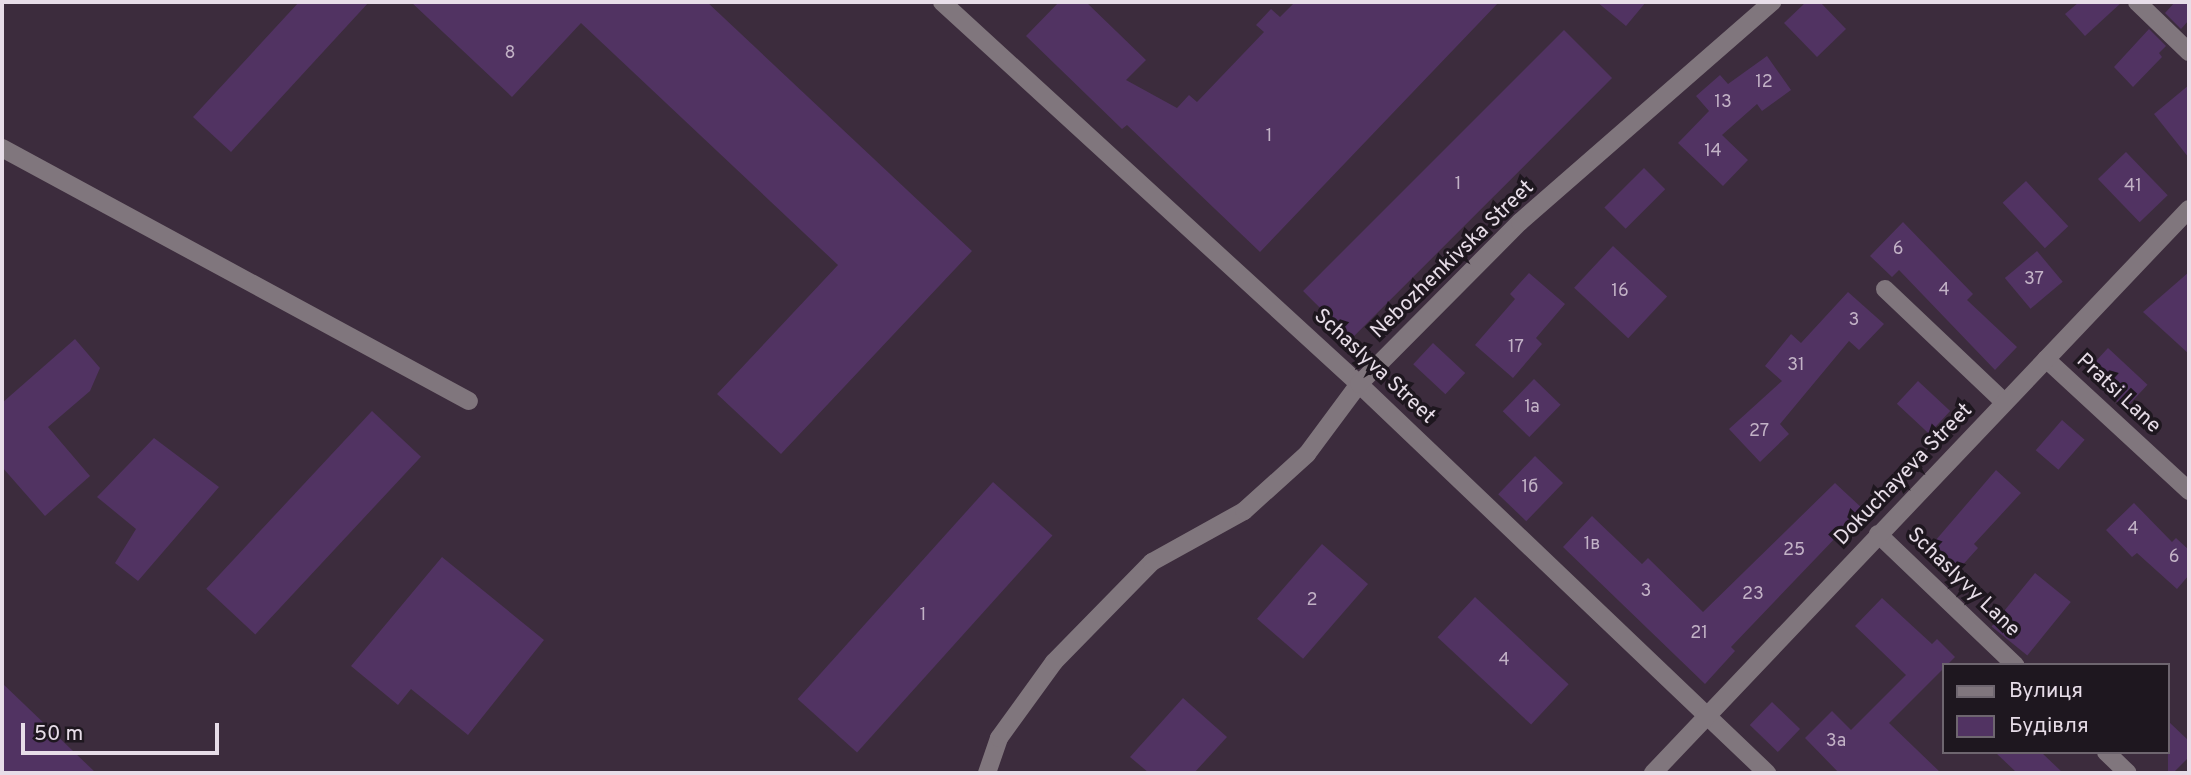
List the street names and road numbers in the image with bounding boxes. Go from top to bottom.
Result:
street label: Nebozhenkivska Street [1366,176,1540,344]
street label: Schaslyva Street [1308,304,1440,430]
street label: Pratsi Lane [2071,349,2165,439]
street label: Dokuchayeva Street [1830,399,1978,551]
street label: Schaslyvy Lane [1902,523,2024,643]

